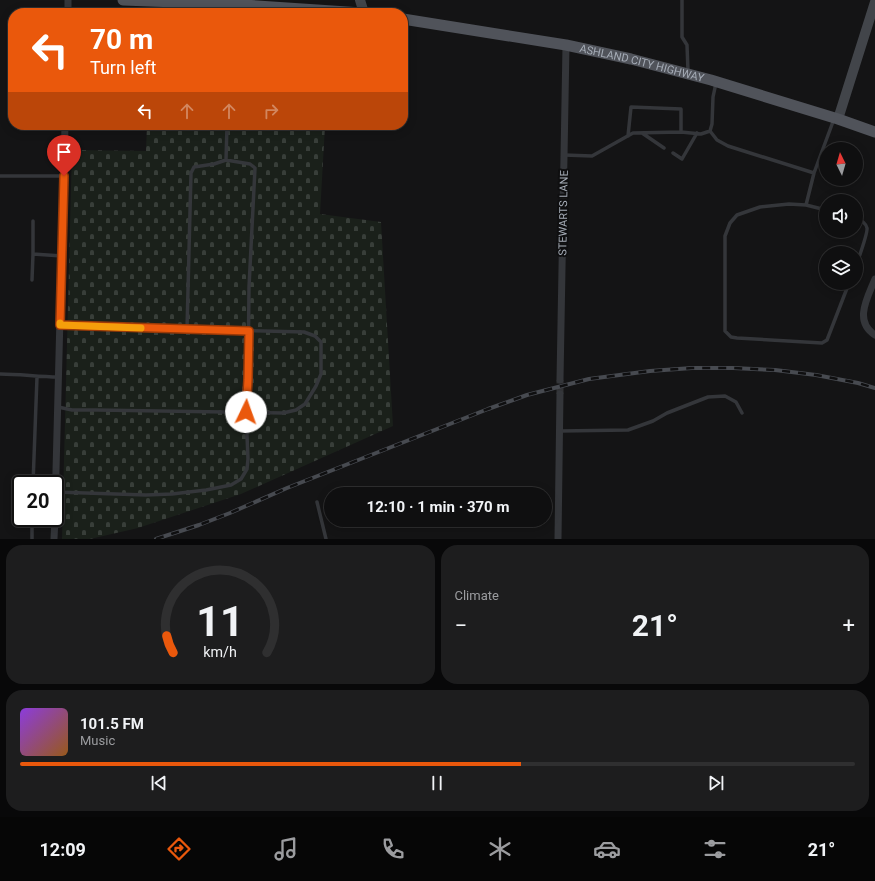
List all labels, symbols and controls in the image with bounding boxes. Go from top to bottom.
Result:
text: 70 m [90,23,153,56]
icon: left [24,24,76,76]
street label: ASHLAND CITY HIGHWAY [578,42,706,85]
text: Turn left [90,57,156,78]
icon: left [134,100,156,122]
icon: ahead [176,100,198,122]
icon: ahead [218,100,240,122]
icon: right [260,100,282,122]
pin [47,135,81,176]
icon: arrive [53,141,75,163]
north arrow [819,142,863,186]
map controls [819,142,863,290]
street label: STEWARTS LANE [556,170,571,256]
button: sound [819,194,863,238]
button: layers [819,246,863,290]
position arrow [225,391,267,433]
speed limit sign: 20 [12,475,64,527]
text: 12:10 · 1 min · 370 m [367,498,509,516]
text: Climate [455,588,499,603]
text: 11 [196,596,244,645]
text: 21° [632,608,678,643]
text: − [455,613,467,638]
text: + [843,613,855,638]
text: km/h [203,643,237,659]
text: 101.5 FM [80,715,144,733]
text: Music [80,733,115,748]
icon: previous [148,772,170,794]
icon: pause [426,772,448,794]
icon: next [705,772,727,794]
icon: directions [165,835,193,863]
icon: music [272,835,300,863]
icon: phone [379,835,407,863]
icon: climate [486,835,514,863]
icon: car [593,835,621,863]
icon: filters [701,835,729,863]
text: 12:09 [40,839,86,860]
text: 21° [808,839,835,860]

